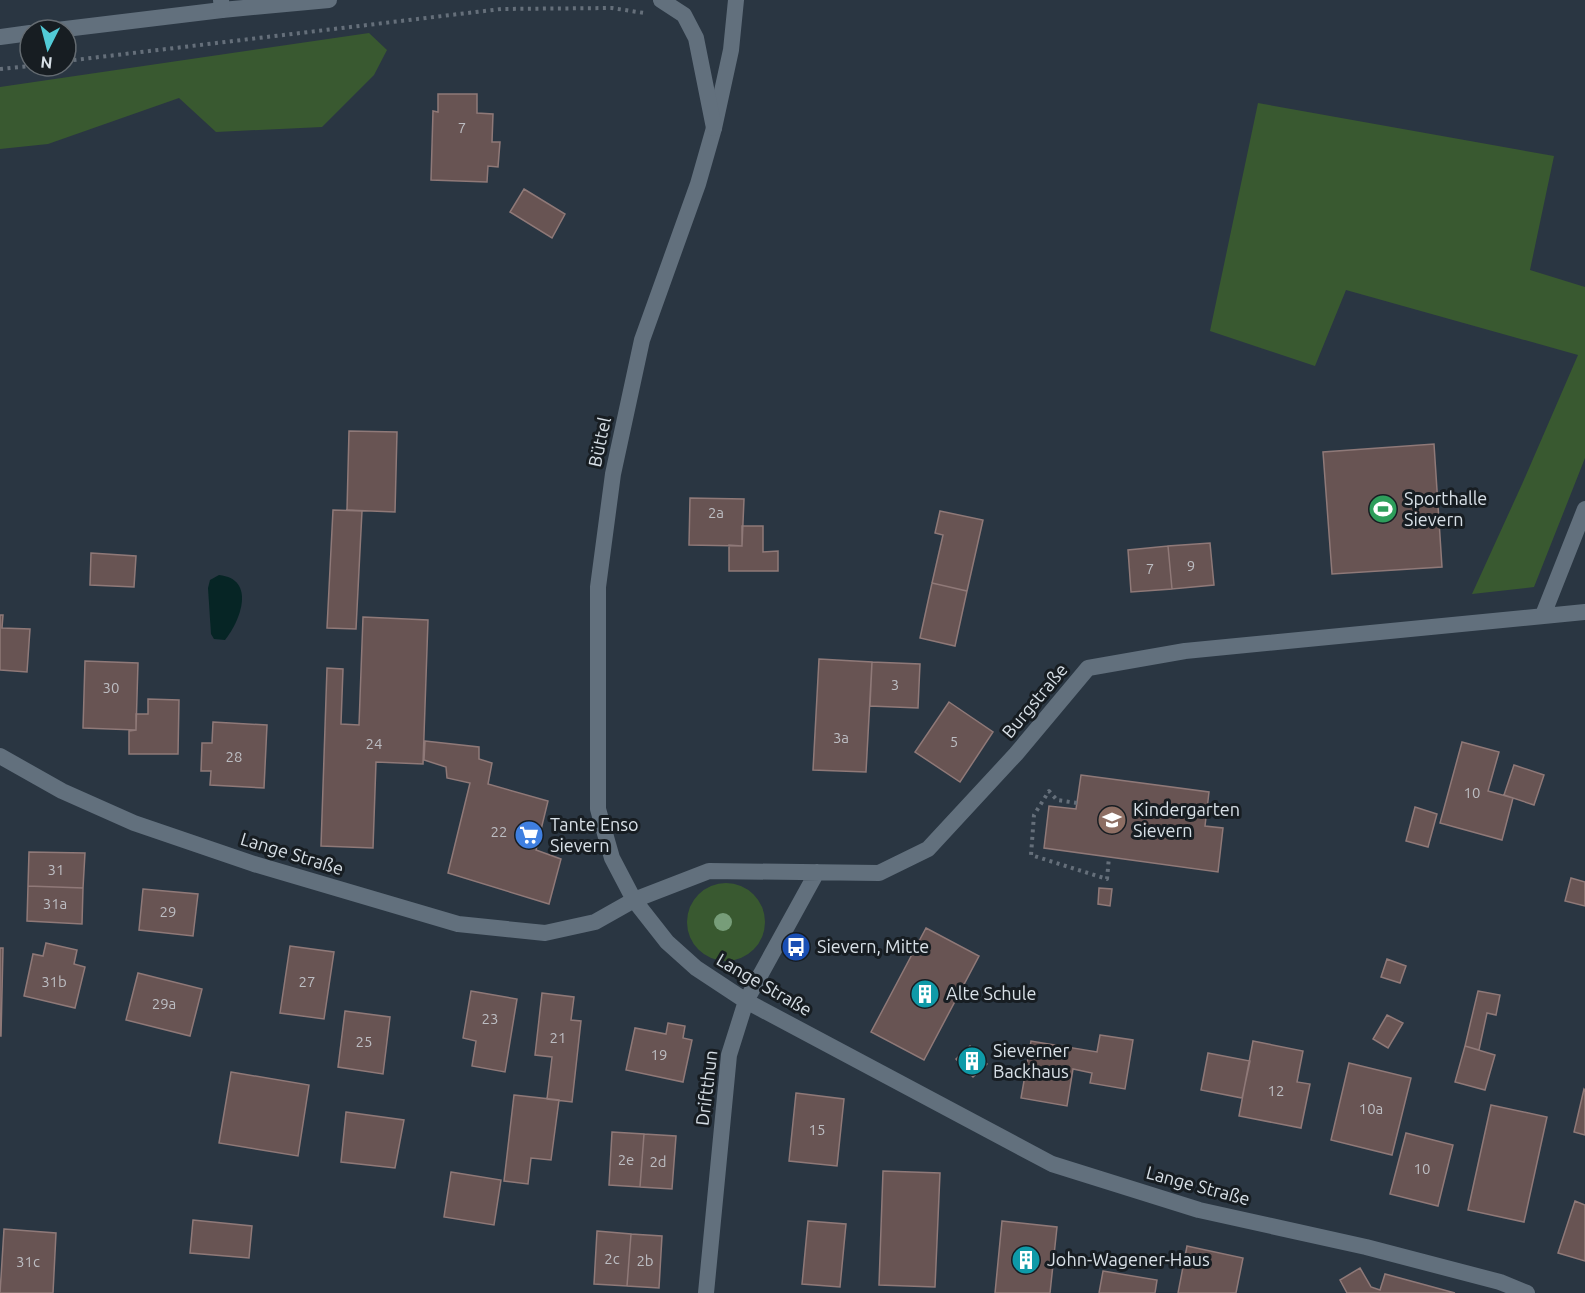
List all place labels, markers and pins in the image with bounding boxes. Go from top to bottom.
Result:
place label: Sporthalle Sievern [1404,488,1487,529]
sports icon: Sporthalle Sievern [1367,493,1399,525]
place label: Kindergarten Sievern [1133,799,1240,840]
school or university icon: Kindergarten Sievern [1096,804,1128,836]
place label: Tante Enso Sievern [550,814,639,855]
supermarket icon: Tante Enso Sievern [513,819,545,851]
bus stop icon: Sievern, Mitte [780,931,812,963]
place label: Sievern, Mitte [817,936,929,956]
building icon: Alte Schule [909,978,941,1010]
place label: Alte Schule [946,983,1037,1003]
place label: Sieverner Backhaus [993,1040,1069,1081]
building icon: Sieverner Backhaus [956,1045,988,1077]
building icon: John-Wagener-Haus [1010,1244,1042,1276]
place label: John-Wagener-Haus [1047,1249,1210,1269]

